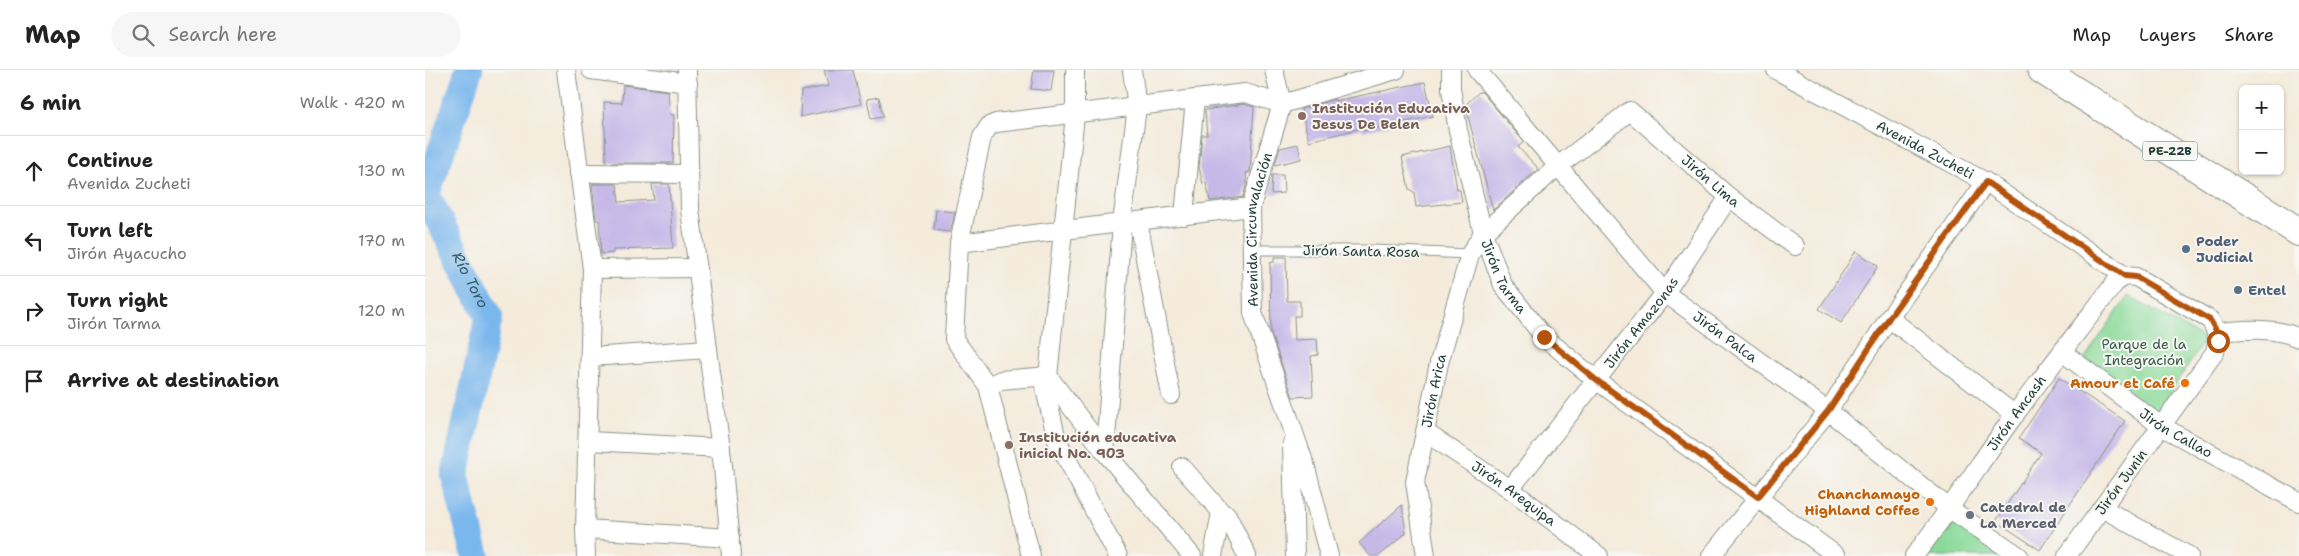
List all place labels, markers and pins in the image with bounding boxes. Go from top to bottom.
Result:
place label: Institución Educativa Jesus De Belen [1312,99,1470,133]
marker: Institución Educativa Jesus De Belen [1296,110,1308,122]
place label: Poder Judicial [2196,232,2253,266]
marker: Poder Judicial [2180,243,2192,255]
place label: Entel [2248,281,2286,299]
marker: Entel [2232,284,2244,296]
place label: Amour et Café [2070,374,2175,392]
marker: Amour et Café [2179,377,2191,389]
place label: Institución educativa inicial No. 903 [1019,428,1177,462]
marker: Institución educativa inicial No. 903 [1003,439,1015,451]
place label: Chanchamayo Highland Coffee [1804,485,1920,519]
marker: Chanchamayo Highland Coffee [1924,496,1936,508]
place label: Catedral de La Merced [1980,498,2066,532]
marker: Catedral de La Merced [1964,509,1976,521]

